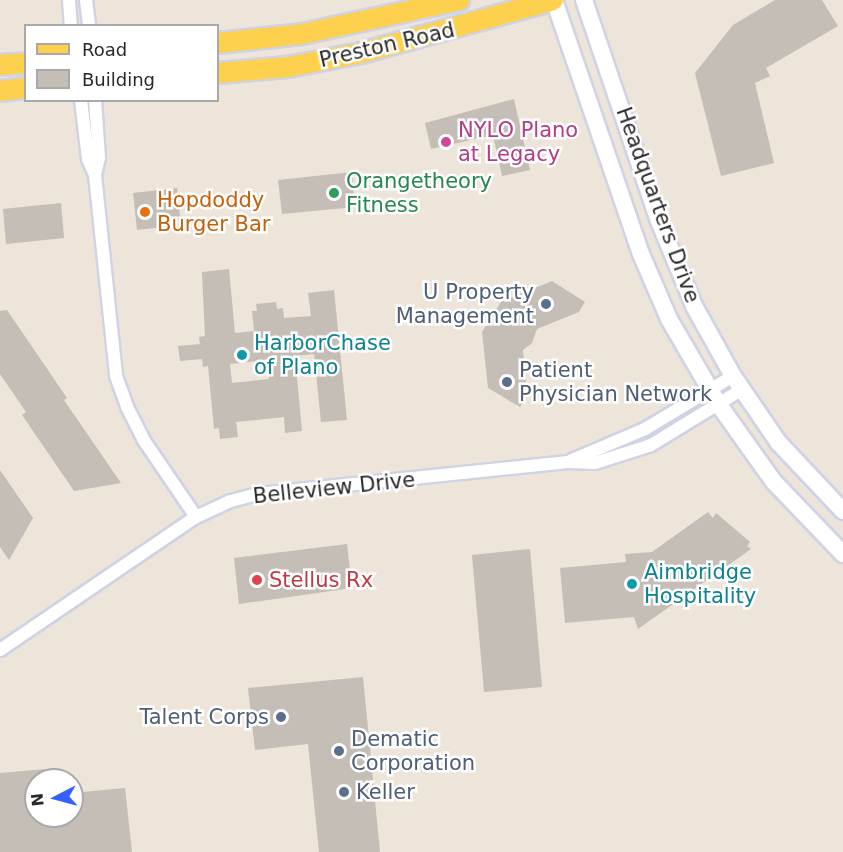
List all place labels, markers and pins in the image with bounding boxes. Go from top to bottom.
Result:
place label: NYLO Plano at Legacy [458,117,578,167]
marker: NYLO Plano at Legacy [439,135,453,149]
place label: Orangetheory Fitness [346,168,492,218]
marker: Orangetheory Fitness [327,186,341,200]
place label: Hopdoddy Burger Bar [157,187,270,237]
marker: Hopdoddy Burger Bar [138,205,152,219]
place label: U Property Management [396,279,534,329]
marker: U Property Management [539,297,553,311]
place label: HarborChase of Plano [254,330,391,380]
marker: HarborChase of Plano [235,348,249,362]
place label: Patient Physician Network [519,357,712,407]
marker: Patient Physician Network [500,375,514,389]
place label: Aimbridge Hospitality [644,559,756,609]
place label: Stellus Rx [269,567,373,593]
marker: Stellus Rx [250,573,264,587]
marker: Aimbridge Hospitality [625,577,639,591]
place label: Talent Corps [139,704,269,730]
marker: Talent Corps [274,710,288,724]
place label: Dematic Corporation [351,726,475,776]
marker: Dematic Corporation [332,744,346,758]
place label: Keller [356,779,415,805]
marker: Keller [337,785,351,799]

